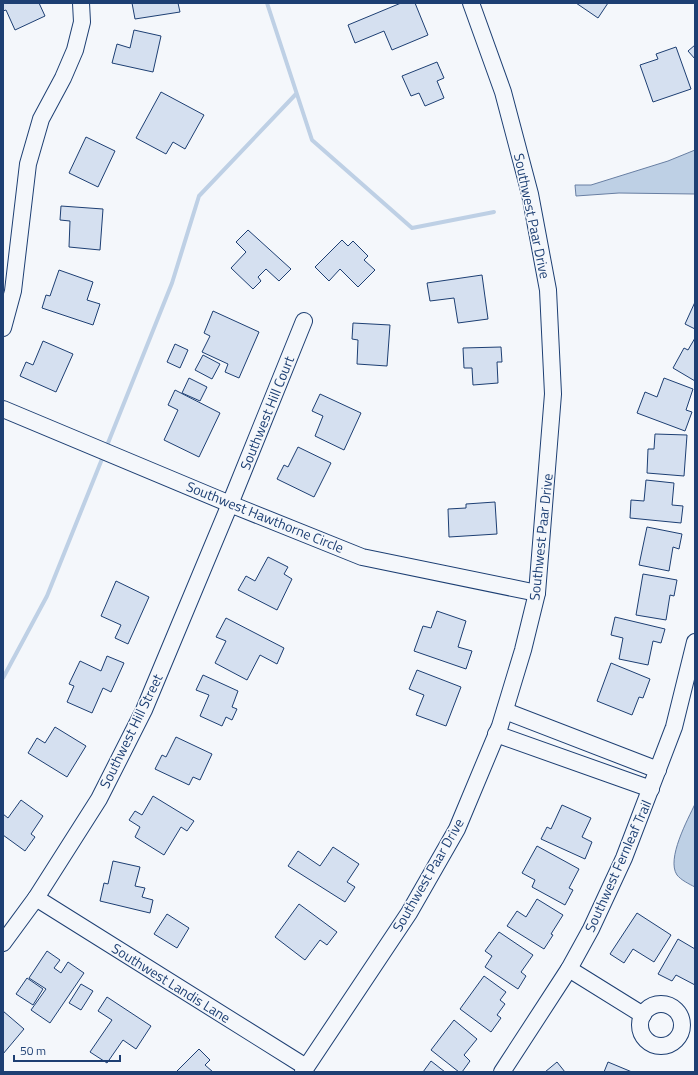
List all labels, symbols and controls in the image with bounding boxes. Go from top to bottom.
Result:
street label: Southwest Paar Drive [509,151,556,281]
street label: Southwest Hill Court [234,353,299,473]
street label: Southwest Paar Drive [523,472,558,602]
street label: Southwest Hawthorne Circle [183,475,347,558]
street label: Southwest Hill Street [94,670,167,792]
street label: Southwest Fernleaf Trail [579,796,656,935]
street label: Southwest Paar Drive [387,814,469,935]
street label: Southwest Landis Lane [108,937,235,1028]
scale bar [14,1037,120,1063]
text: 50 m [20,1041,46,1060]

